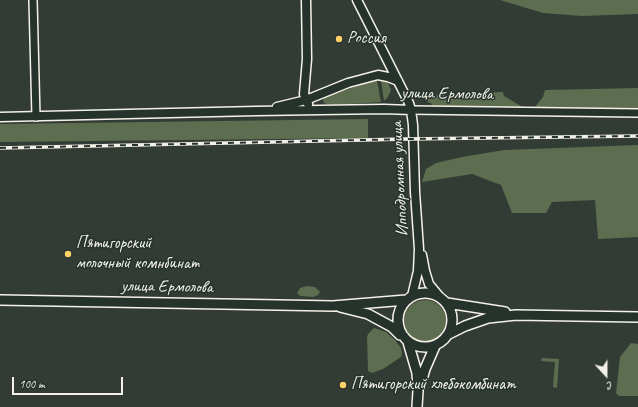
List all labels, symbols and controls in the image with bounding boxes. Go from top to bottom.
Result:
place label: Россия [347,29,386,49]
marker: Россия [334,34,344,44]
street label: улица Ермолова [401,83,493,105]
street label: Ипподромная улица [387,121,413,237]
place label: Пятигорский молочный комнбинат [76,234,199,274]
marker: Пятигорский молочный комнбинат [63,249,73,259]
street label: улица Ермолова [121,276,213,298]
north arrow [586,355,626,395]
scale bar [14,369,125,395]
place label: Пятигорский хлебокомбинат [351,375,516,395]
text: 100 m [19,376,45,392]
text: С [605,379,615,394]
marker: Пятигорский хлебокомбинат [338,380,348,390]

